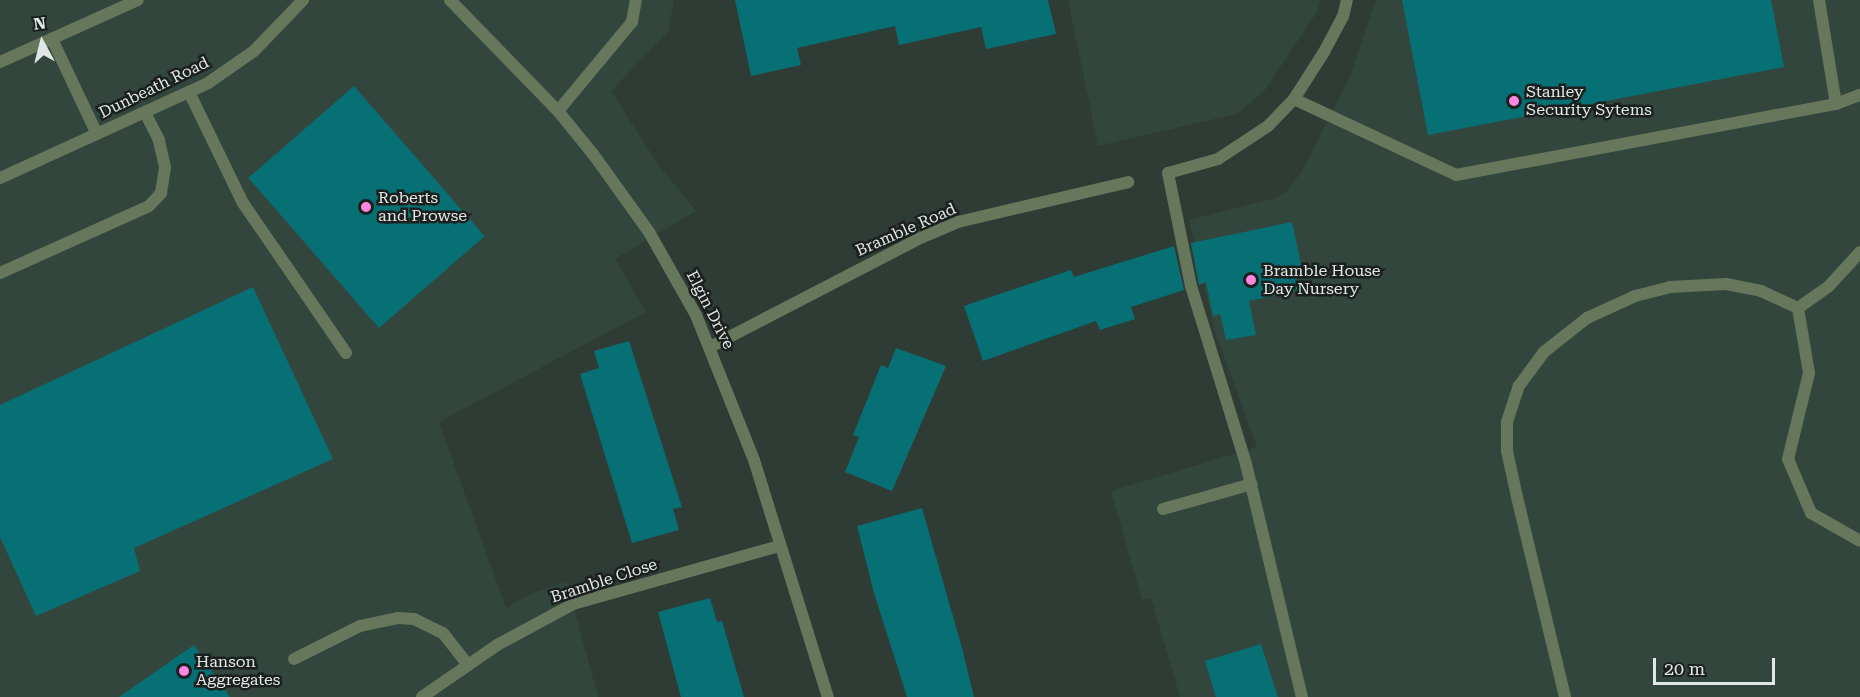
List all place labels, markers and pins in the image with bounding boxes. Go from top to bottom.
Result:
place label: Stanley Security Sytems [1526,82,1652,120]
marker: Stanley Security Sytems [1507,94,1521,108]
place label: Roberts and Prowse [378,188,467,226]
marker: Roberts and Prowse [359,200,373,214]
place label: Bramble House Day Nursery [1263,261,1381,299]
marker: Bramble House Day Nursery [1244,273,1258,287]
place label: Hanson Aggregates [196,652,280,690]
marker: Hanson Aggregates [177,664,191,678]

